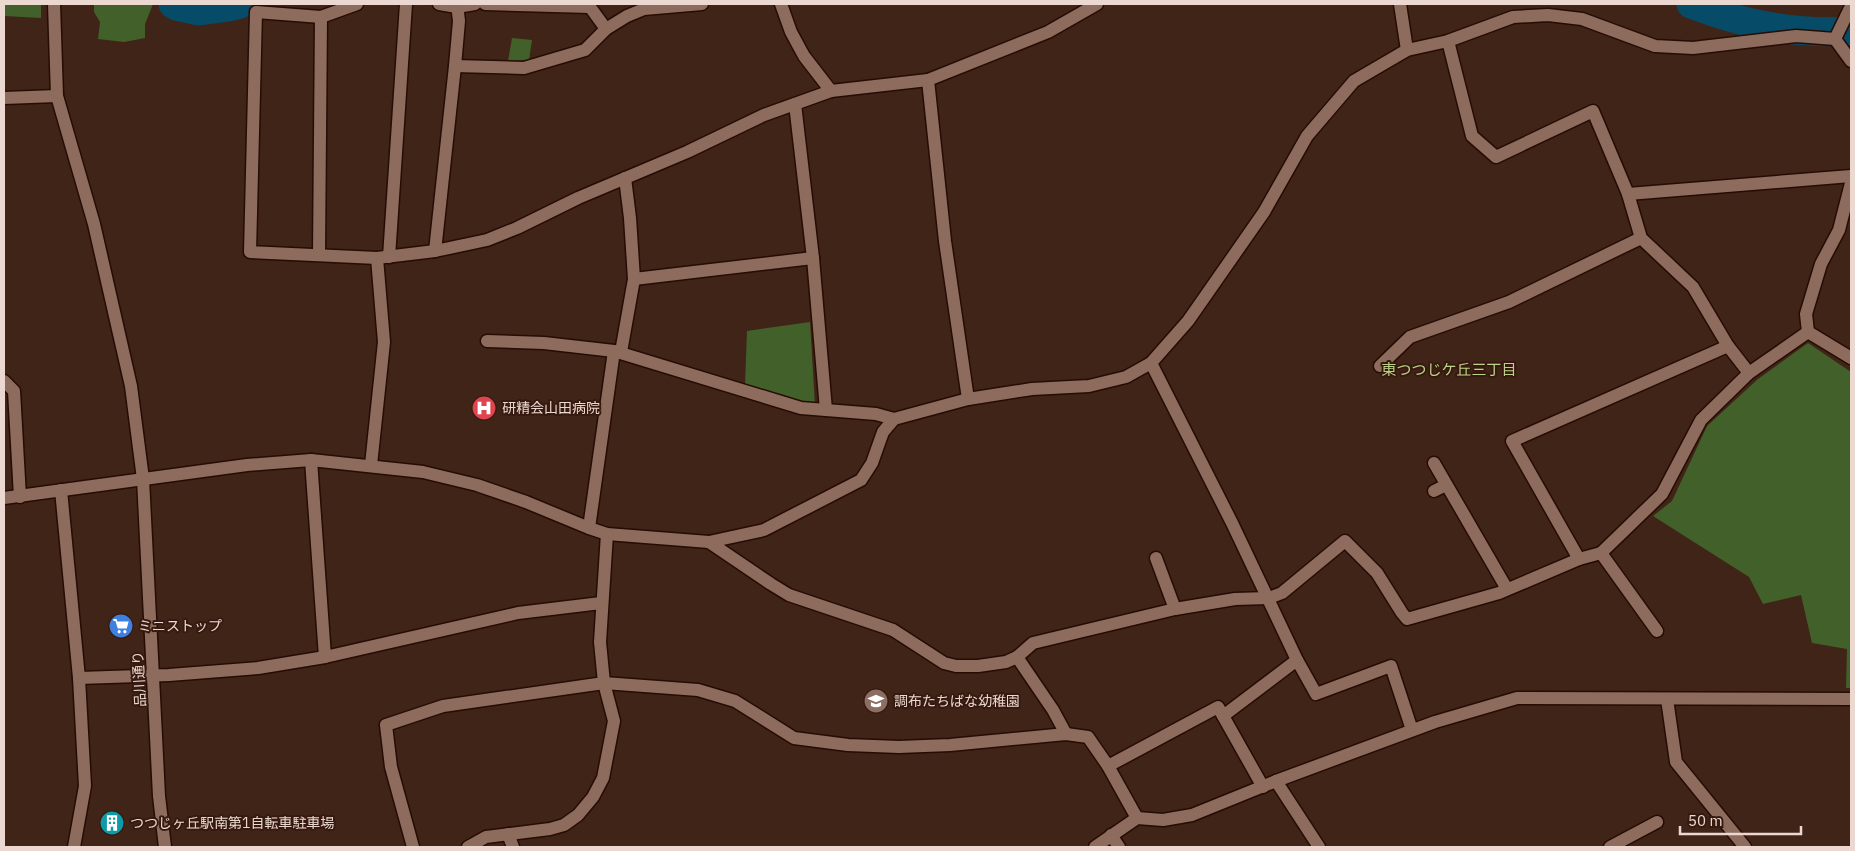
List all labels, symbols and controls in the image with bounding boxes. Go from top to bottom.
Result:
district label: 東つつじケ丘三丁目 [1381,360,1517,379]
hospital icon: 研精会山田病院 [471,395,497,421]
place label: 研精会山田病院 [502,399,600,417]
supermarket icon: ミニストップ [108,613,134,639]
place label: ミニストップ [138,617,222,635]
street label: 品川通り [129,651,149,707]
school or university icon: 調布たちばな幼稚園 [863,688,889,714]
place label: 調布たちばな幼稚園 [894,692,1020,710]
scale bar [1680,804,1801,836]
building icon: つつじヶ丘駅南第1自転車駐車場 [99,810,125,836]
text: 50 m [1688,811,1723,830]
place label: つつじヶ丘駅南第1自転車駐車場 [130,814,334,832]

